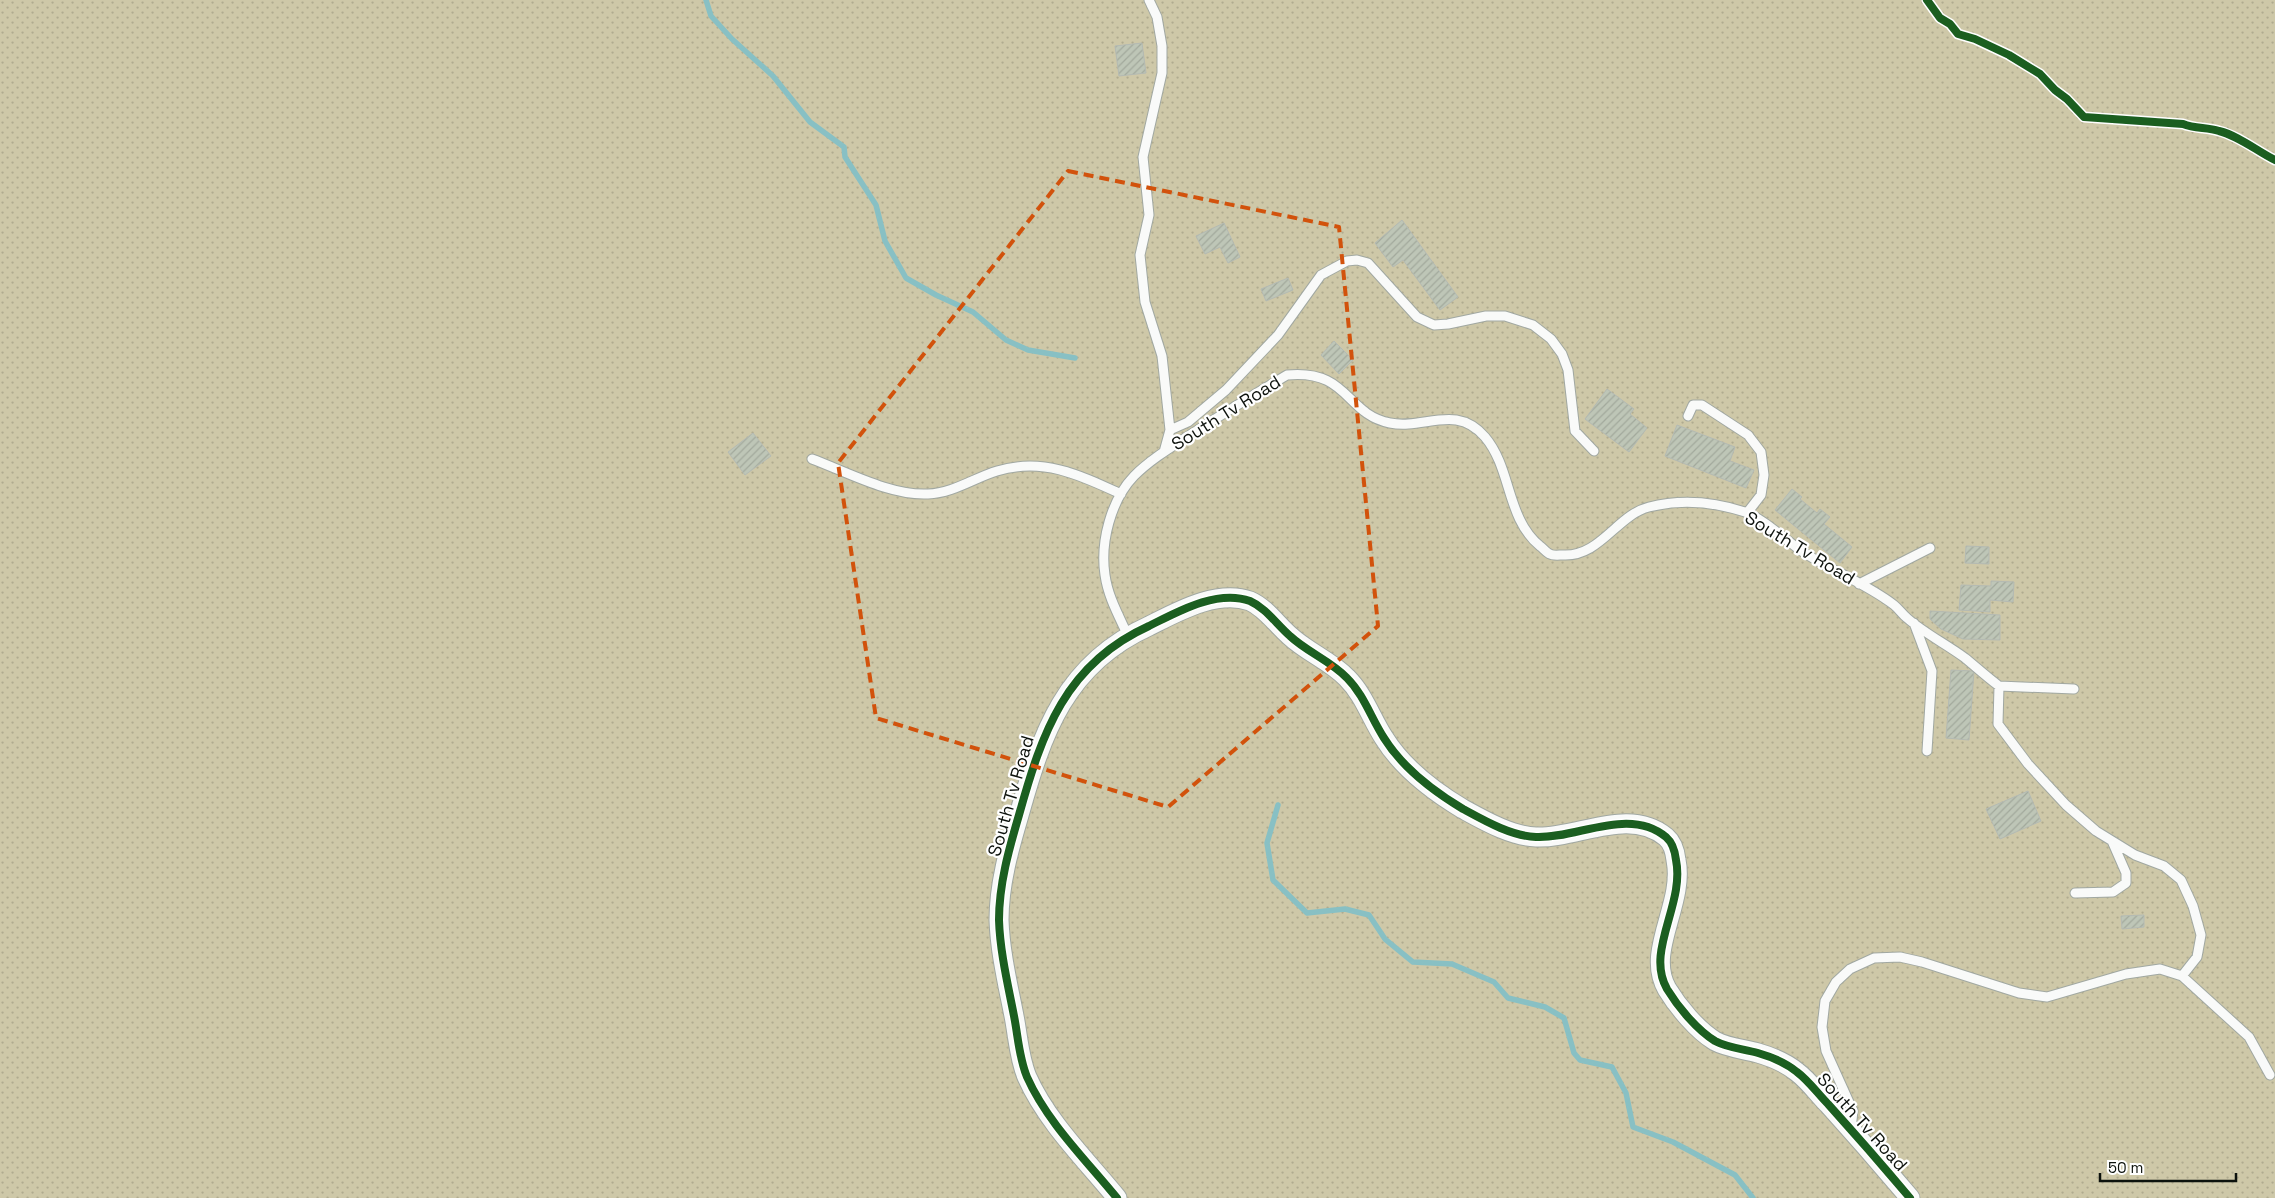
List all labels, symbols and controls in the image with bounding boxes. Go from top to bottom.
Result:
street label: South Tv Road [1167,370,1285,455]
street label: South Tv Road [1741,506,1860,589]
street label: South Tv Road [982,733,1039,859]
street label: South Tv Road [1812,1068,1913,1176]
scale bar [2100,1150,2236,1182]
text: 50 m [2108,1158,2143,1177]

